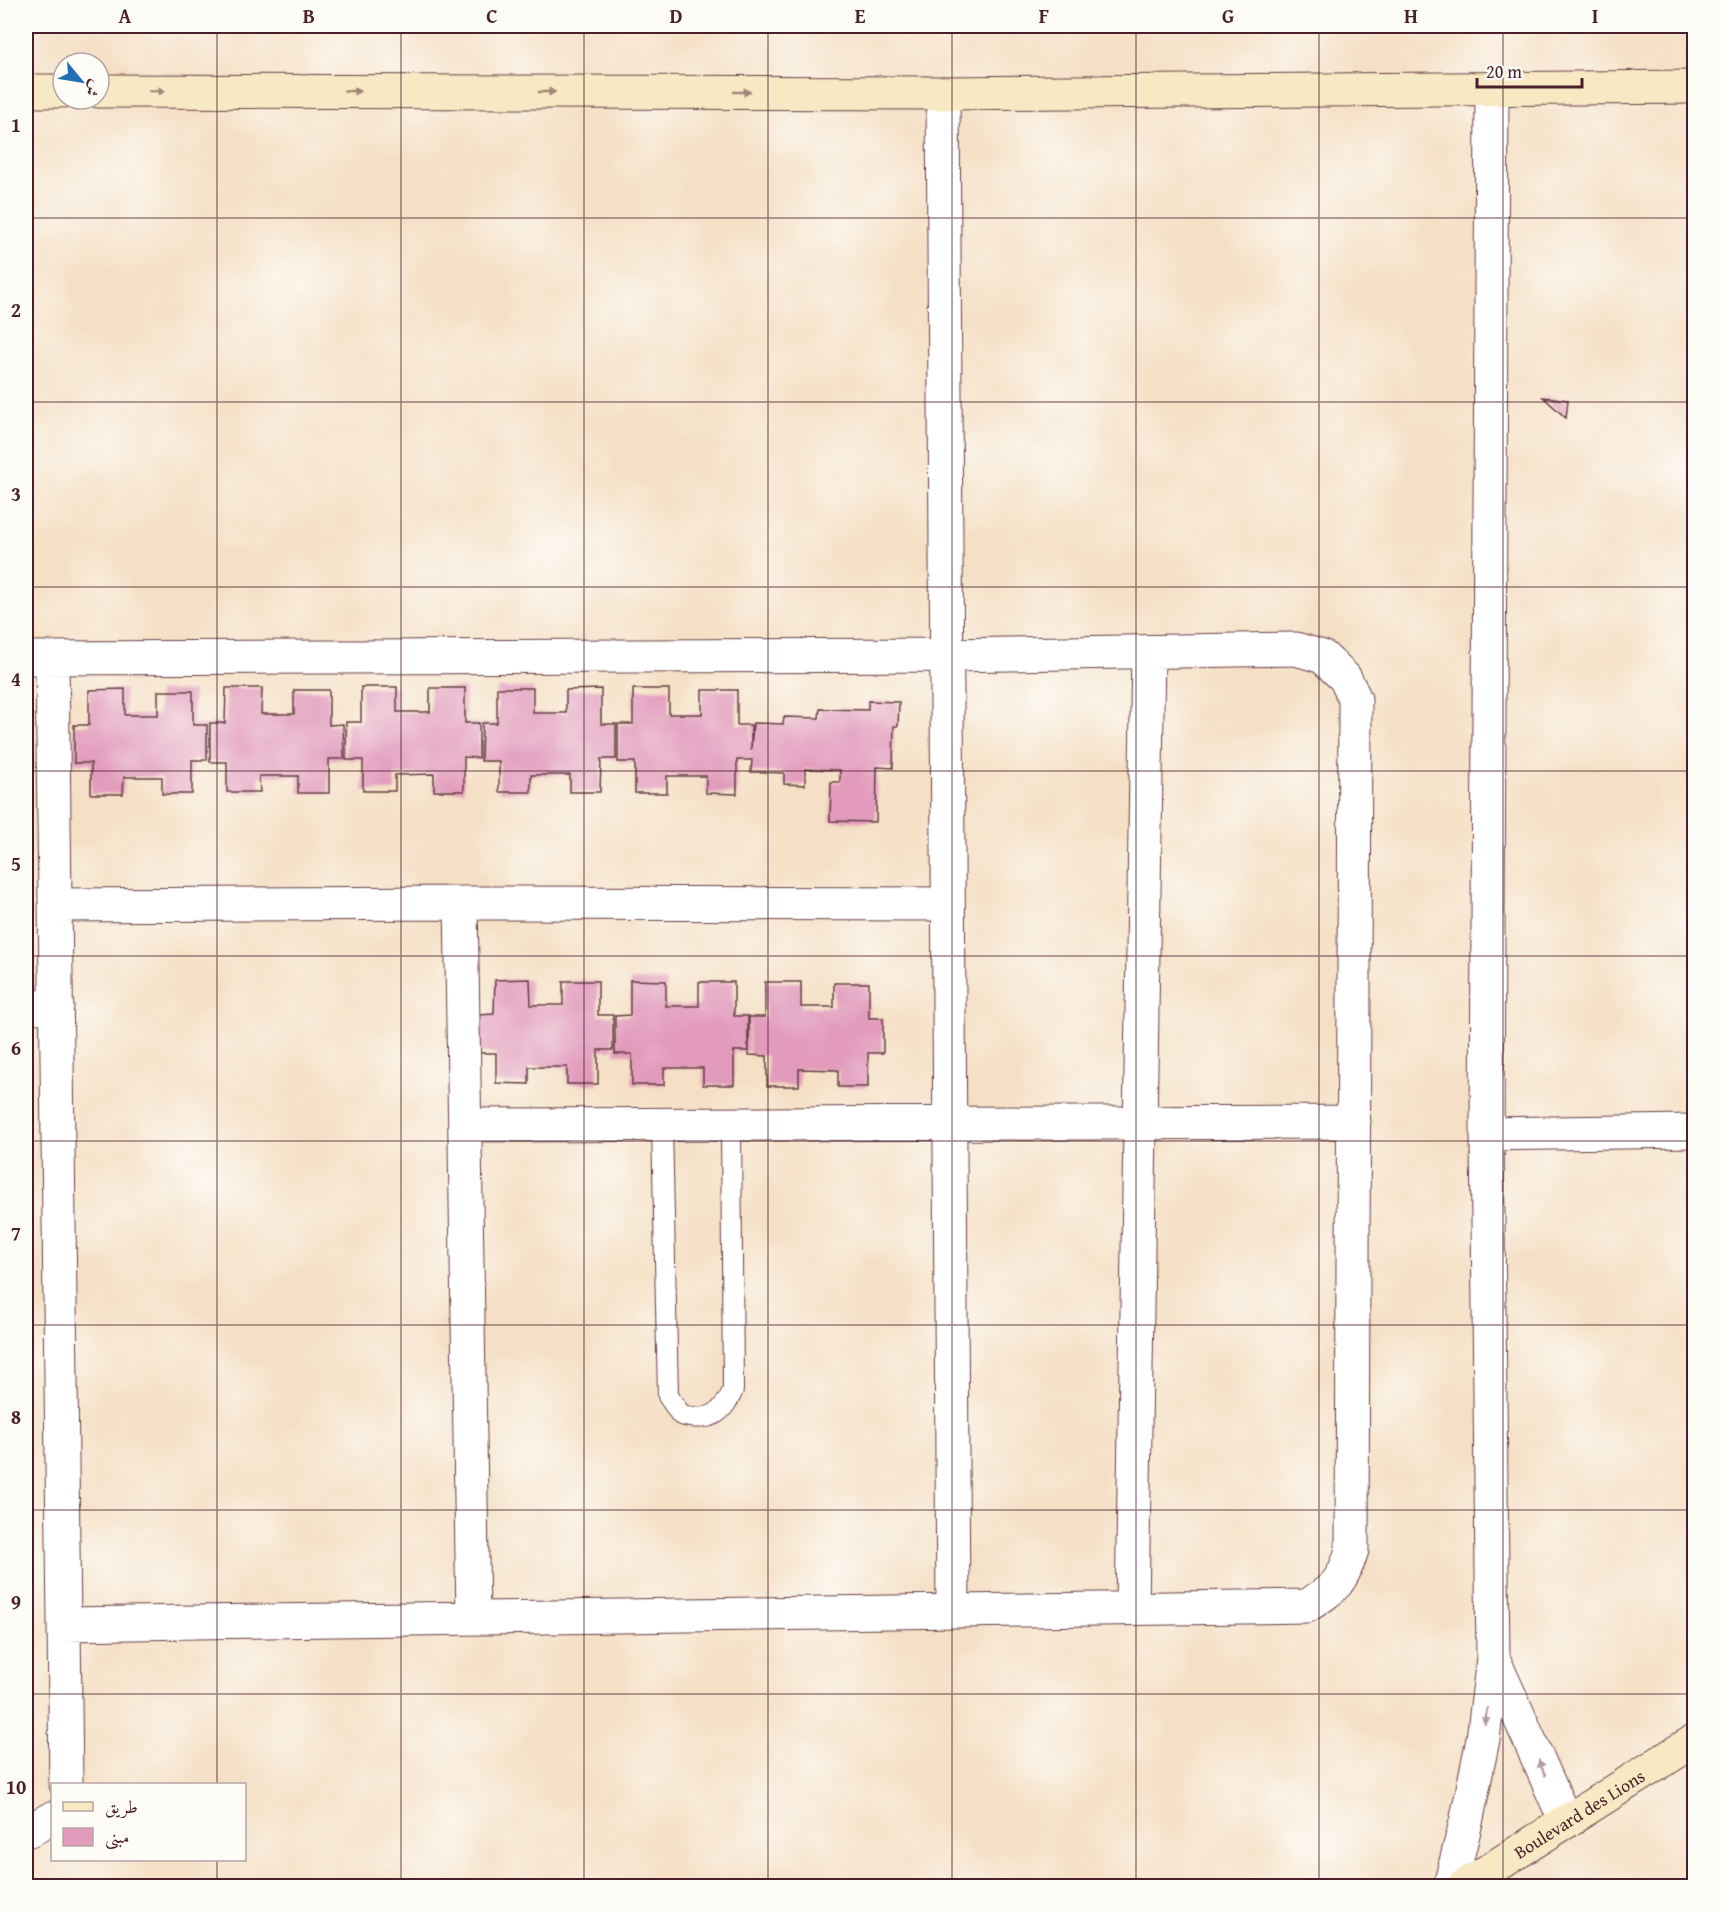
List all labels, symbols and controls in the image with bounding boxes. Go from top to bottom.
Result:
text: A [119,1,132,30]
text: B [303,1,315,30]
text: C [486,1,498,30]
text: D [669,1,683,30]
text: E [855,1,866,30]
text: F [1039,1,1049,30]
text: G [1222,1,1234,30]
text: H [1404,1,1418,30]
text: I [1592,1,1598,30]
north arrow [51,51,111,111]
scale bar [1477,51,1582,89]
text: 20 m [1486,58,1522,85]
text: ش [80,76,108,101]
one-way arrow [148,86,167,96]
one-way arrow [343,86,362,96]
one-way arrow [538,87,557,97]
one-way arrow [733,87,752,97]
text: 1 [11,110,21,139]
text: 2 [11,295,21,324]
text: 3 [11,479,21,508]
text: 4 [11,664,21,693]
text: 5 [11,849,21,878]
text: 6 [11,1033,21,1062]
text: 7 [11,1218,21,1247]
text: 8 [11,1402,21,1431]
text: 9 [11,1587,21,1616]
one-way arrow [1481,1707,1490,1726]
one-way arrow [1537,1759,1547,1777]
street label: Boulevard des Lions [1508,1762,1650,1865]
text: 10 [6,1772,26,1801]
legend [51,1783,246,1861]
text: طريق [105,1793,138,1820]
text: مبنى [105,1823,130,1850]

